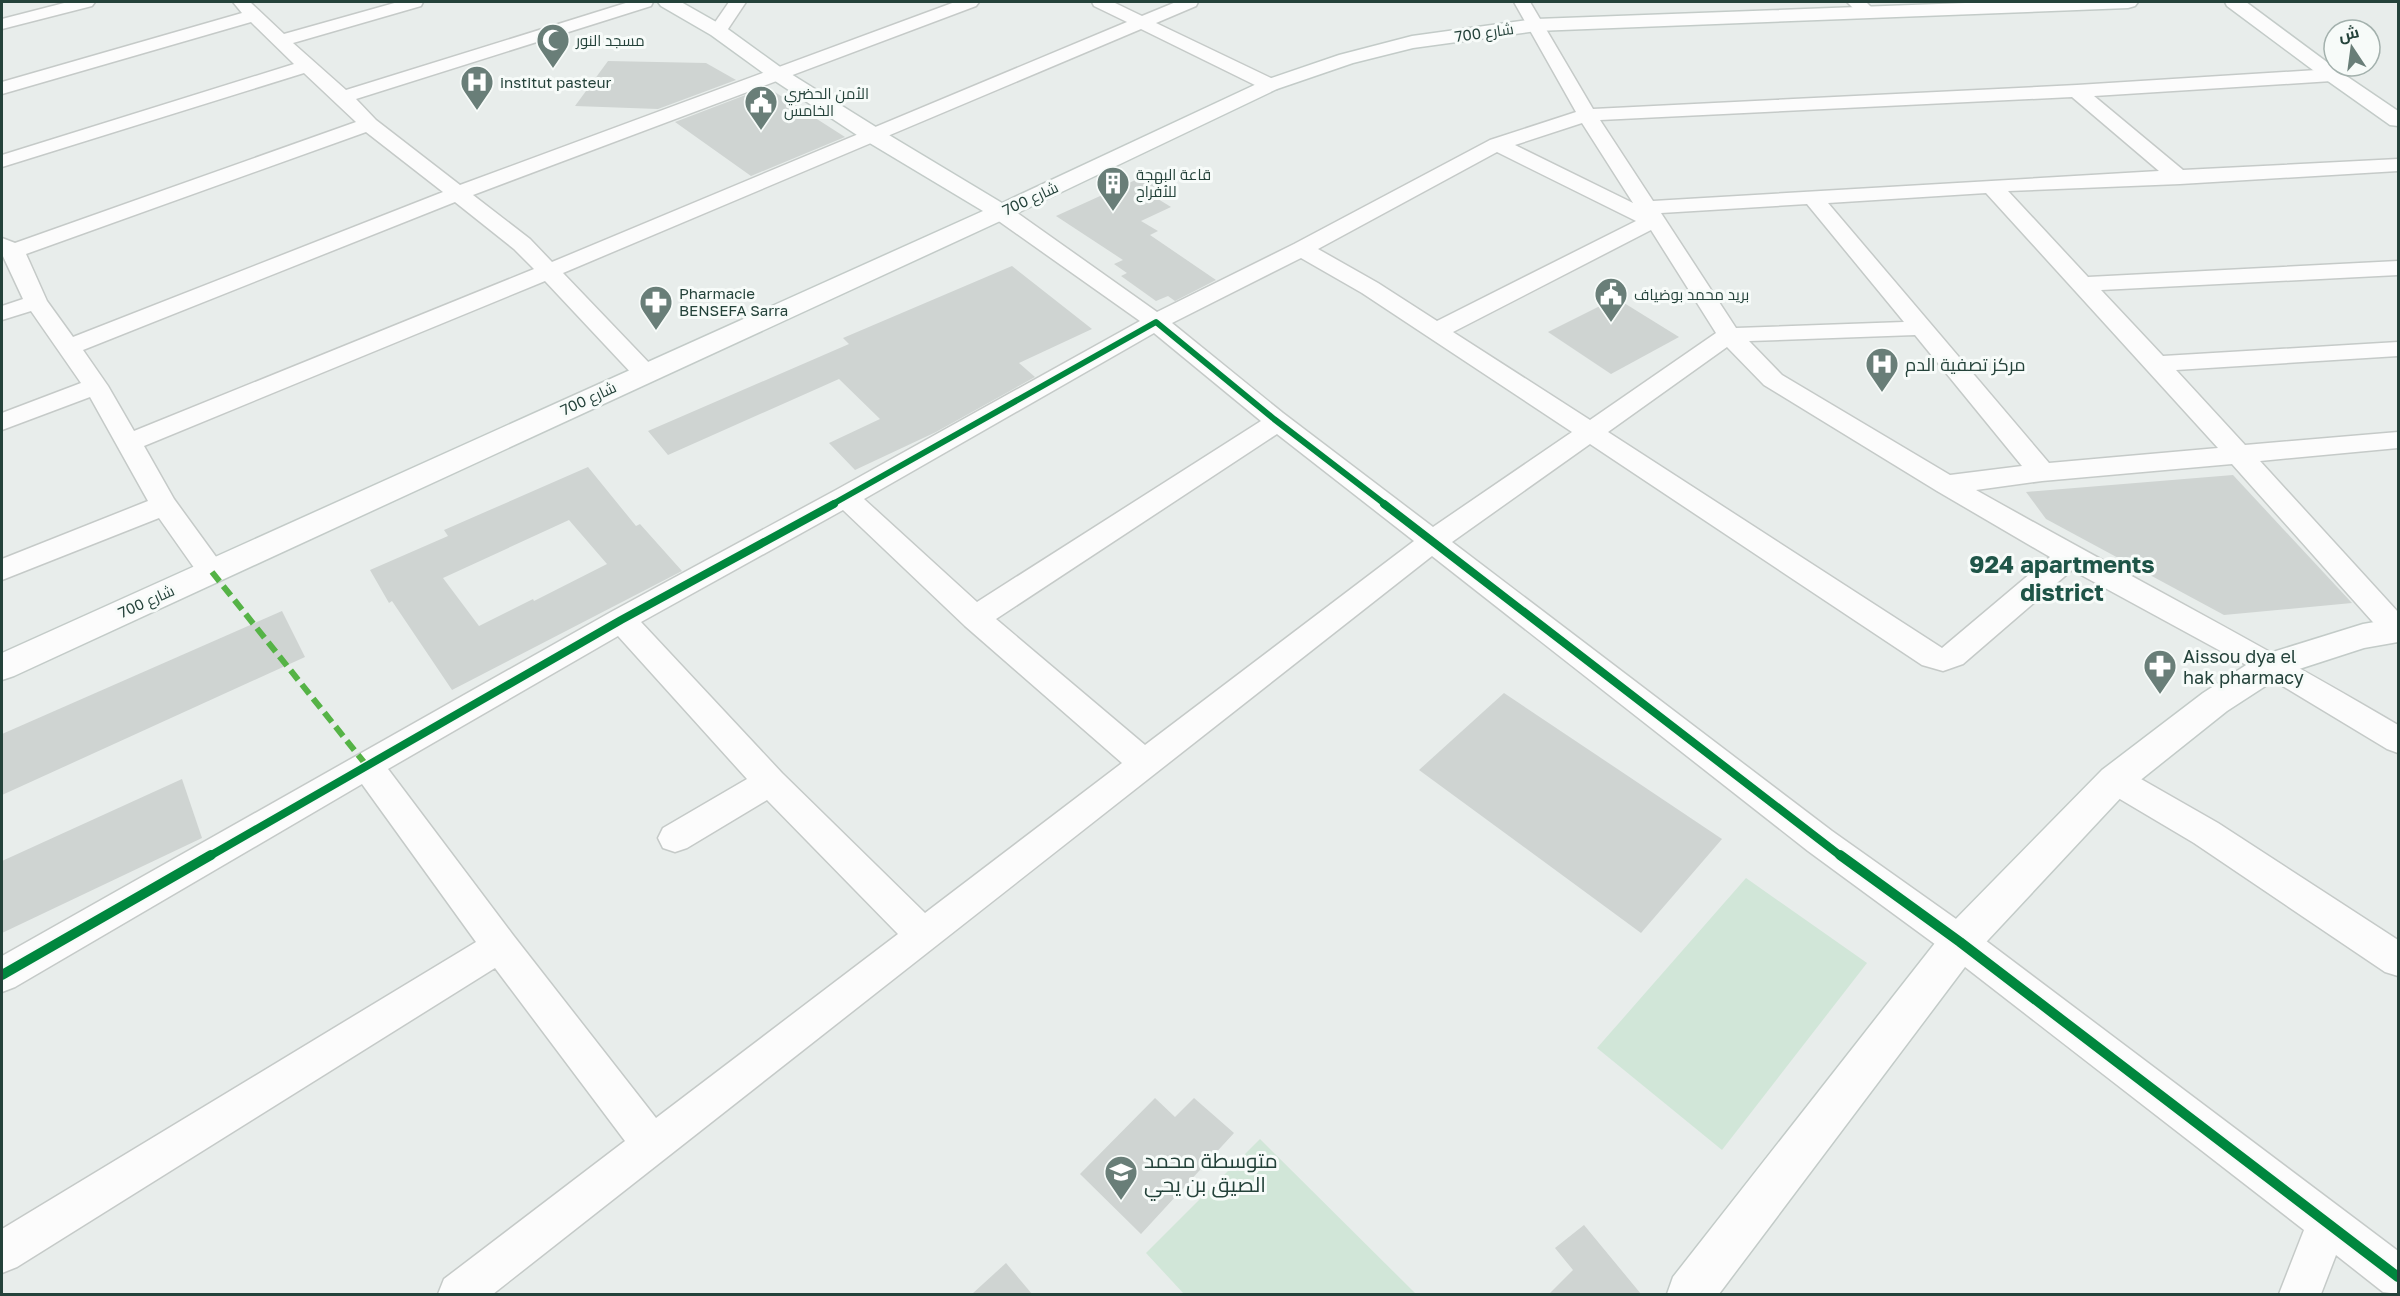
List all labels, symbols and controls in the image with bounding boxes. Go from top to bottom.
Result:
north arrow [2322,18,2382,78]
street label: شارع 700 [1453,19,1515,48]
text: ش [2336,21,2361,45]
mosque icon: مسجد النور [535,22,571,69]
place label: مسجد النور [575,31,645,50]
hospital icon: institut pasteur [459,64,495,111]
place label: institut pasteur [500,73,611,91]
public building icon: الأمن الحضري الخامس [743,84,779,131]
place label: الأمن الحضري الخامس [784,84,869,121]
building icon: قاعة البهجة للأفراح [1095,165,1131,212]
place label: قاعة البهجة للأفراح [1136,165,1211,203]
street label: شارع 700 [999,177,1062,221]
public building icon: بريد محمد بوضياف [1593,276,1629,323]
pharmacy icon: Pharmacie BENSEFA Sarra [638,284,674,331]
place label: Pharmacie BENSEFA Sarra [679,284,788,319]
place label: بريد محمد بوضياف [1634,285,1749,304]
hospital icon: مركز تصفية الدم [1864,346,1900,393]
place label: مركز تصفية الدم [1905,353,2026,377]
street label: شارع 700 [557,377,620,421]
district label: 924 apartments district [1969,549,2155,606]
street label: شارع 700 [115,581,178,624]
place label: Aissou dya el hak pharmacy [2183,645,2304,688]
pharmacy icon: Aissou dya el hak pharmacy [2142,648,2178,695]
place label: متوسطة محمد الصيق بن يحي [1144,1147,1278,1201]
school or university icon: متوسطة محمد الصيق بن يحي [1103,1154,1139,1201]

